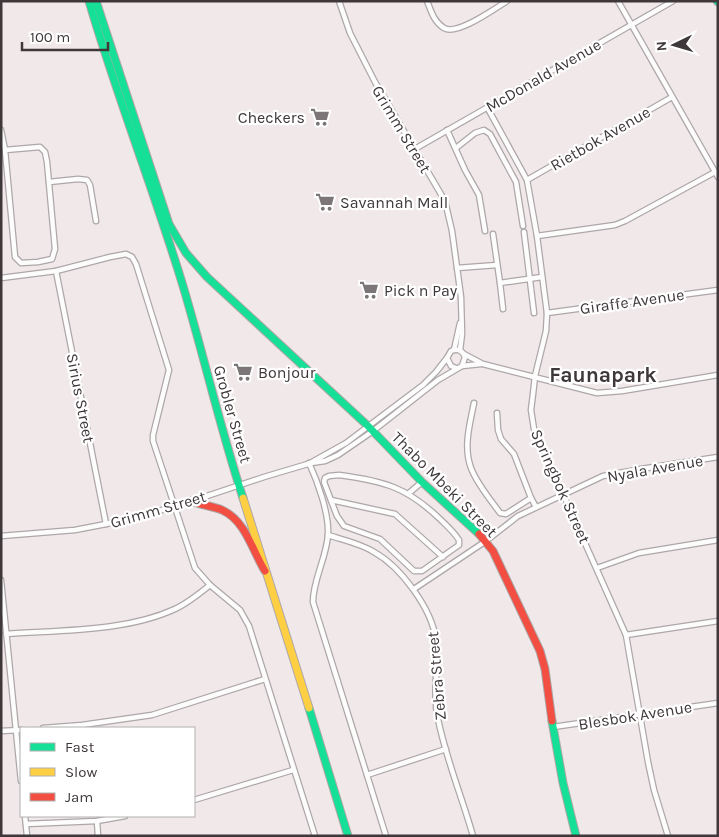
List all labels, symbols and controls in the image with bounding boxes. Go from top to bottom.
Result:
scale bar [22,20,109,52]
north arrow [649,20,699,70]
text: 100 m [30,28,70,46]
street label: McDonald Avenue [482,35,604,116]
text: N [653,40,670,52]
street label: Grimm Street [368,82,435,176]
street label: Rietbok Avenue [547,102,654,175]
supermarket icon: Checkers [309,106,331,128]
place label: Checkers [238,108,305,127]
supermarket icon: Savannah Mall [314,191,336,213]
place label: Savannah Mall [340,193,448,212]
supermarket icon: Pick n Pay [358,279,380,301]
place label: Pick n Pay [384,281,458,300]
street label: Giraffe Avenue [579,285,686,318]
street label: Sirius Street [63,352,98,444]
supermarket icon: Bonjour [232,361,254,383]
street label: Grobler Street [210,363,256,465]
place label: Bonjour [258,363,316,382]
district label: Faunapark [549,363,657,387]
street label: Springbok Street [527,426,594,546]
street label: Thabo Mbeki Street [388,428,501,541]
street label: Nyala Avenue [606,451,704,486]
street label: Grimm Street [108,487,208,532]
street label: Zebra Street [423,631,450,721]
street label: Blesbok Avenue [577,697,693,734]
legend [20,727,195,817]
text: Fast [65,738,95,756]
text: Slow [65,763,97,781]
text: Jam [65,788,93,806]

